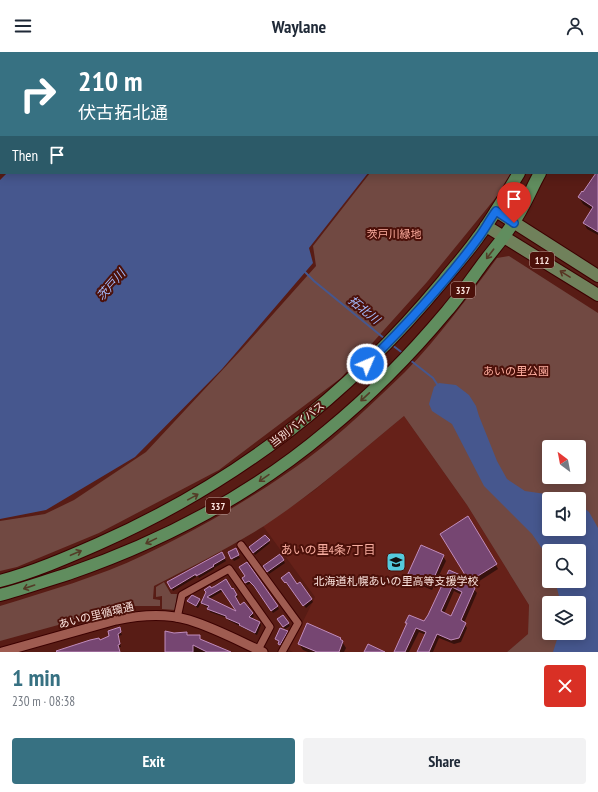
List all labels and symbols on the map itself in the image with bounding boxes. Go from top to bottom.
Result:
pin [497,182,531,223]
park label: 茨戸川緑地 [367,227,422,241]
one-way arrow [486,248,494,259]
road number: 112 [530,252,554,268]
water label: 茨戸川 [93,265,129,303]
one-way arrow [559,270,571,278]
road number: 337 [451,282,475,298]
water label: 拓北川 [346,292,385,328]
position arrow [346,343,388,385]
park label: あいの里公園 [483,364,549,378]
one-way arrow [360,392,370,401]
street label: 当別バイパス [267,398,327,450]
north arrow [542,440,586,484]
one-way arrow [259,474,270,482]
one-way arrow [187,492,199,500]
road number: 337 [206,498,230,514]
one-way arrow [145,538,157,545]
district label: あいの里4条7丁目 [281,542,375,557]
one-way arrow [70,549,82,556]
school or university icon: 北海道札幌あいの里高等支援学校 [385,551,407,573]
place label: 北海道札幌あいの里高等支援学校 [314,574,479,588]
one-way arrow [23,584,36,591]
street label: あいの里循環通 [57,599,135,631]

